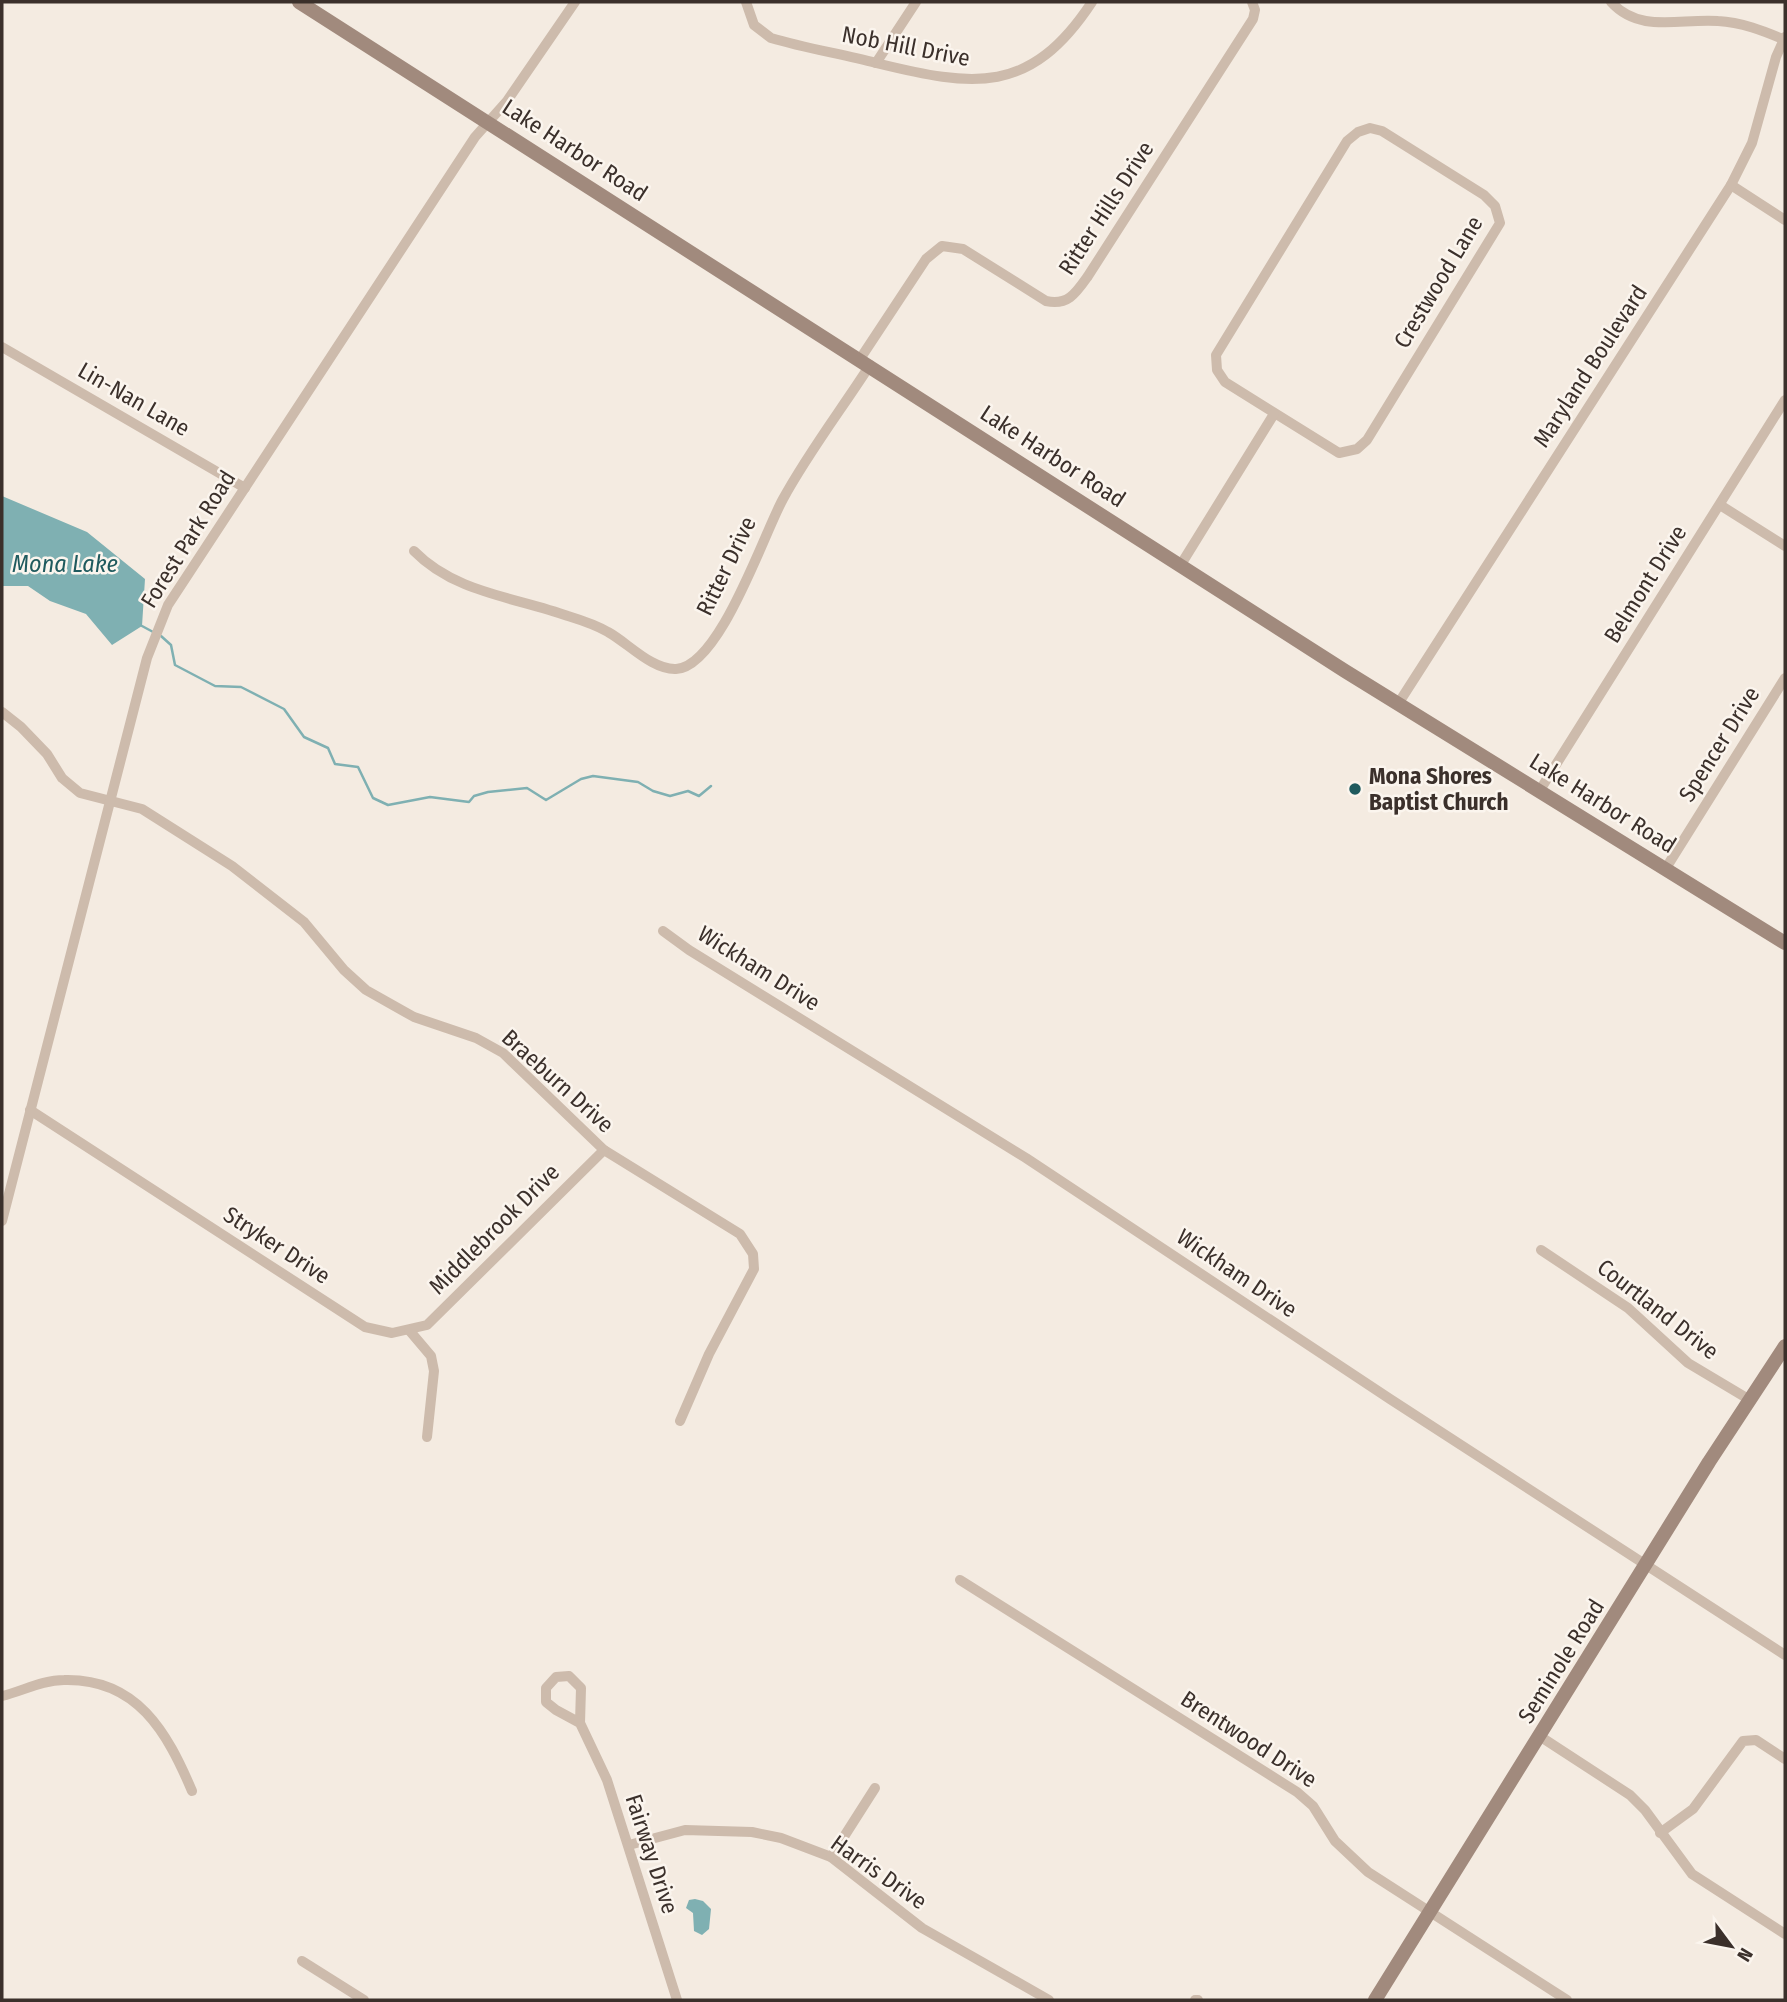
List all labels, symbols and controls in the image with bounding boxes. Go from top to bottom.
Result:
street label: Nob Hill Drive [840,20,972,72]
street label: Lake Harbor Road [497,93,653,207]
street label: Ritter Hills Drive [1052,136,1160,280]
street label: Crestwood Lane [1388,211,1488,353]
street label: Maryland Boulevard [1527,280,1653,452]
street label: Lin-Nan Lane [73,356,195,442]
street label: Lake Harbor Road [975,399,1131,513]
street label: Forest Park Road [135,465,241,613]
street label: Ritter Drive [690,512,762,620]
street label: Belmont Drive [1598,520,1692,648]
water label: Mona Lake [12,550,118,578]
street label: Spencer Drive [1673,681,1765,807]
street label: Lake Harbor Road [1525,747,1681,859]
place label: Mona Shores Baptist Church [1369,762,1508,816]
marker: Mona Shores Baptist Church [1347,781,1363,797]
street label: Wickham Drive [693,919,825,1017]
street label: Braeburn Drive [496,1023,620,1139]
street label: Middlebrook Drive [423,1158,565,1300]
street label: Stryker Drive [219,1200,335,1290]
street label: Wickham Drive [1172,1223,1302,1323]
street label: Courtland Drive [1592,1253,1724,1365]
street label: Seminole Road [1512,1594,1610,1728]
street label: Brentwood Drive [1176,1685,1322,1793]
street label: Fairway Drive [620,1791,684,1917]
street label: Harris Drive [826,1829,932,1915]
north arrow [1696,1911,1766,1981]
text: N [1732,1944,1758,1966]

